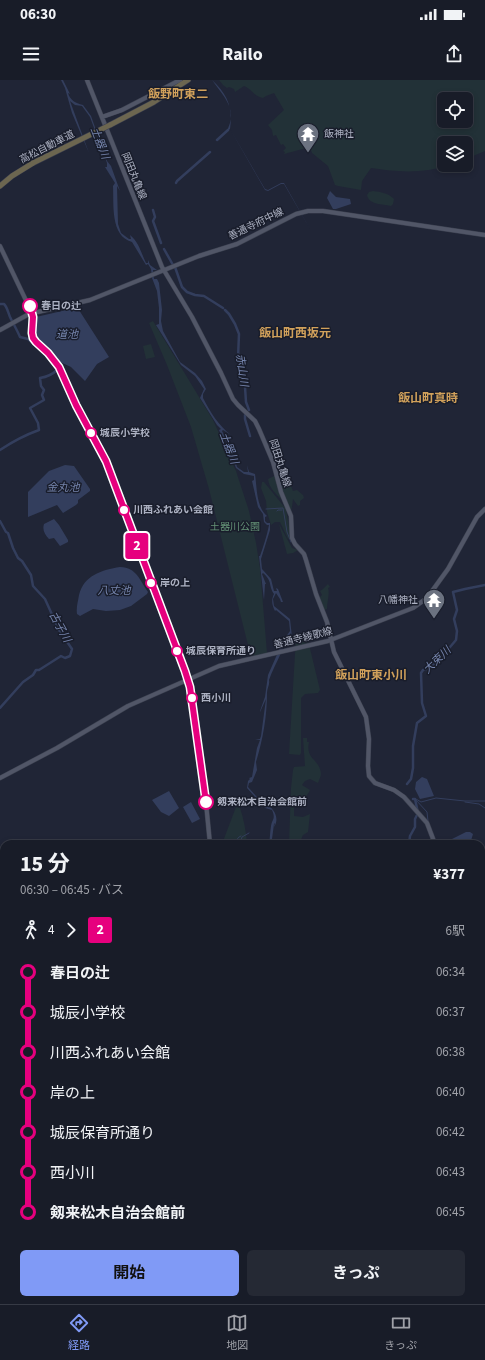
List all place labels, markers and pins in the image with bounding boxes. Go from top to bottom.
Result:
temple icon: 飯神社 [295,121,321,154]
place label: 飯神社 [324,127,354,141]
marker: 春日の辻 [22,298,38,314]
place label: 春日の辻 [41,299,81,313]
place label: 城辰小学校 [100,426,150,440]
marker: 城辰小学校 [85,427,97,439]
place label: 川西ふれあい会館 [133,503,213,517]
marker: 川西ふれあい会館 [118,504,130,516]
place label: 岸の上 [160,576,190,590]
marker: 岸の上 [145,577,157,589]
temple icon: 八幡神社 [421,587,447,620]
place label: 八幡神社 [378,593,418,607]
place label: 城辰保育所通り [186,644,256,658]
marker: 城辰保育所通り [171,645,183,657]
place label: 西小川 [201,691,231,705]
marker: 西小川 [186,692,198,704]
marker: 剱来松木自治会館前 [198,794,214,810]
place label: 剱来松木自治会館前 [217,795,307,809]

